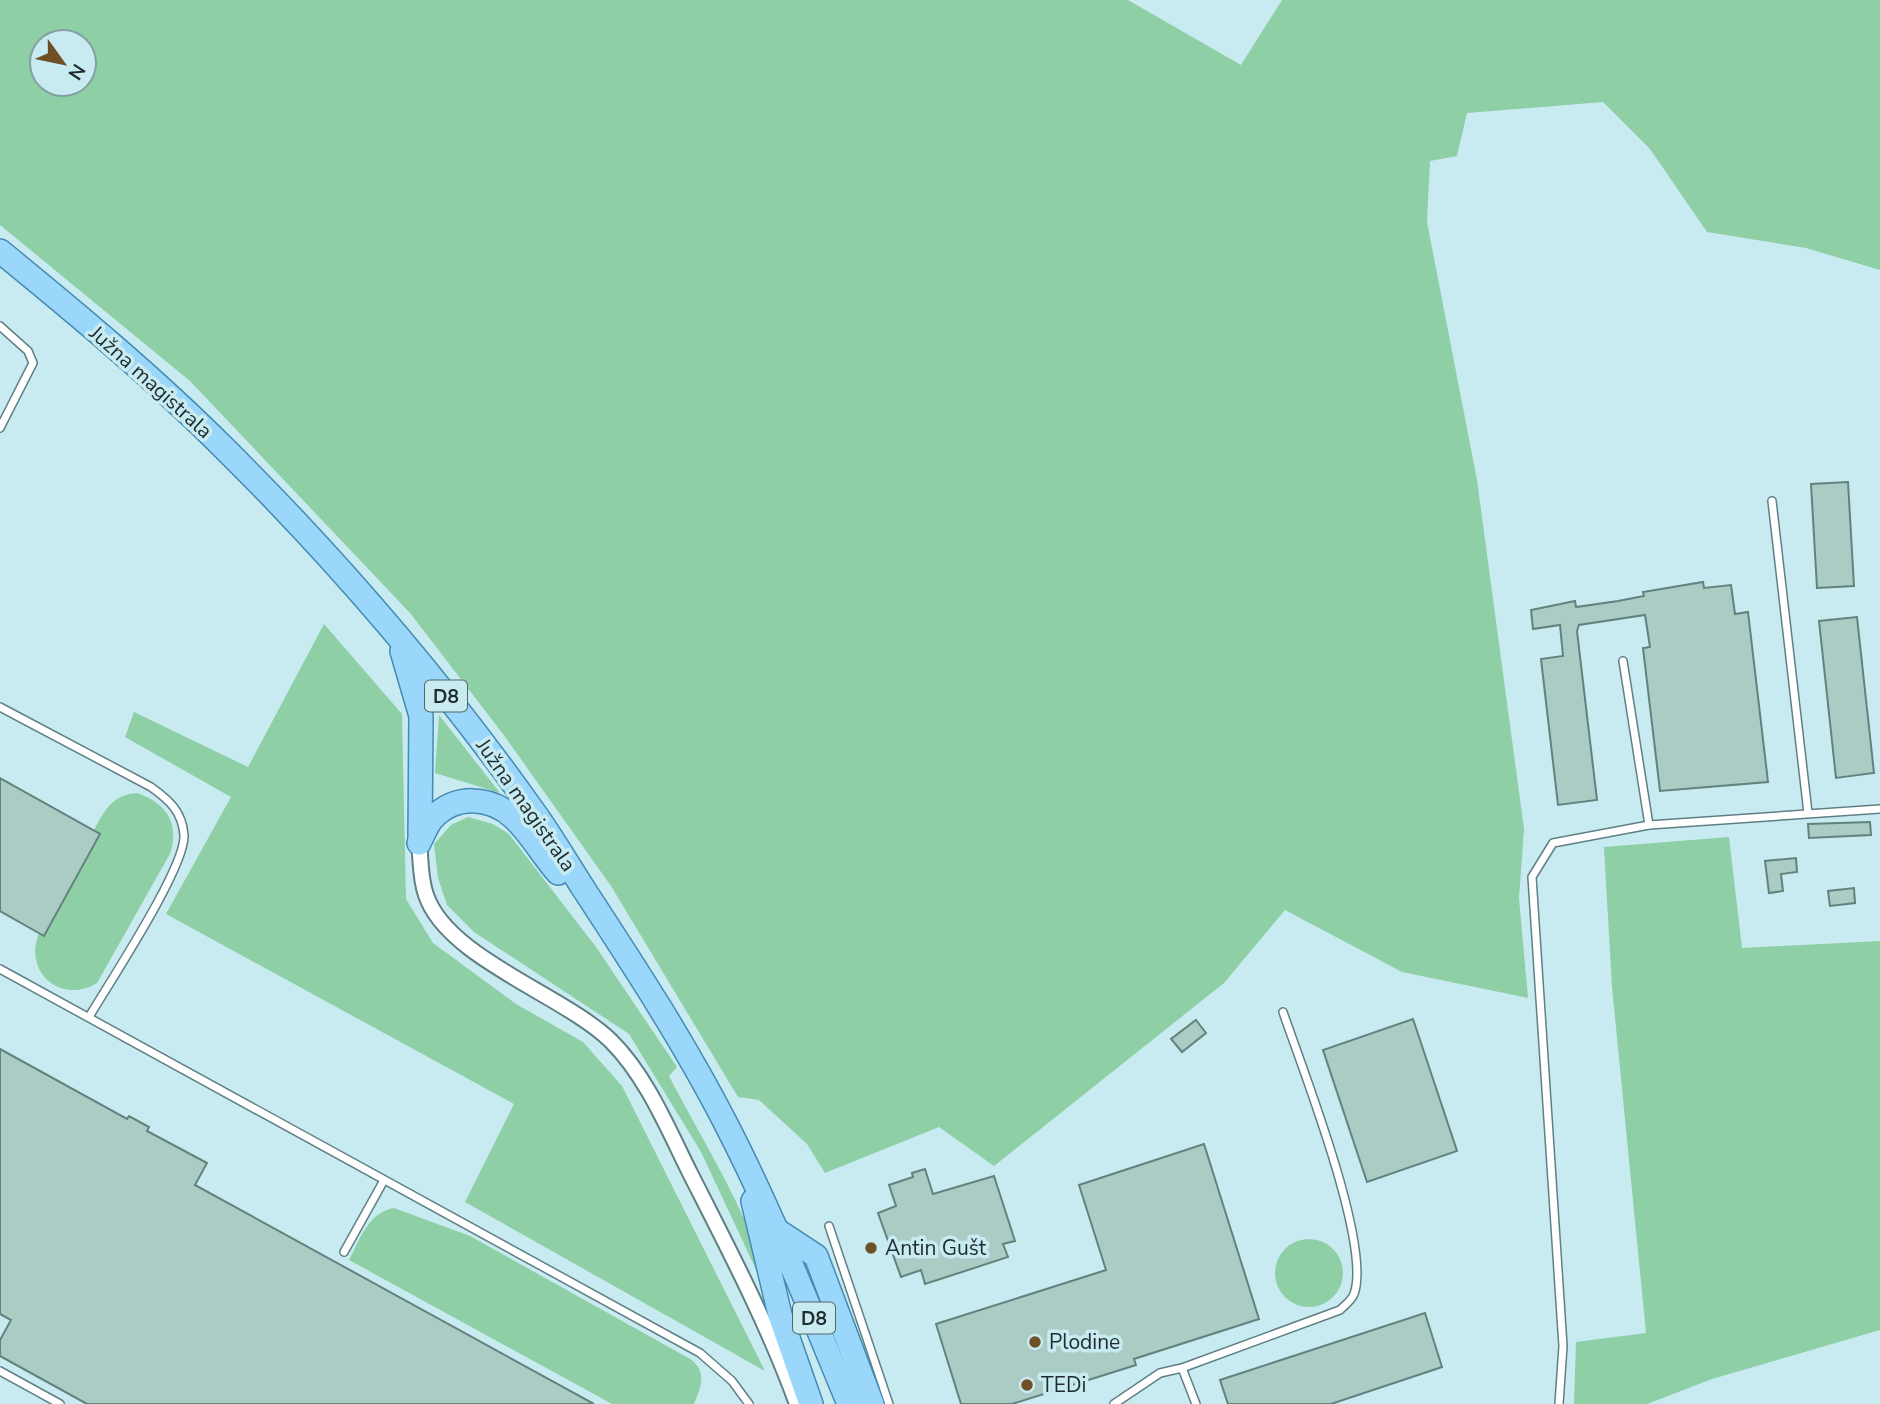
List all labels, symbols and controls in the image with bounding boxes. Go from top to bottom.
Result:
north arrow [28,28,98,98]
text: N [62,59,91,85]
street label: Južna magistrala [83,319,218,445]
road number: D8 [425,680,467,712]
street label: Južna magistrala [469,732,582,877]
place label: Antin Gušt [885,1234,987,1262]
marker: Antin Gušt [863,1240,879,1256]
road number: D8 [793,1302,835,1334]
place label: Plodine [1049,1328,1120,1356]
marker: Plodine [1027,1334,1043,1350]
place label: TEDi [1041,1371,1086,1399]
marker: TEDi [1019,1377,1035,1393]

